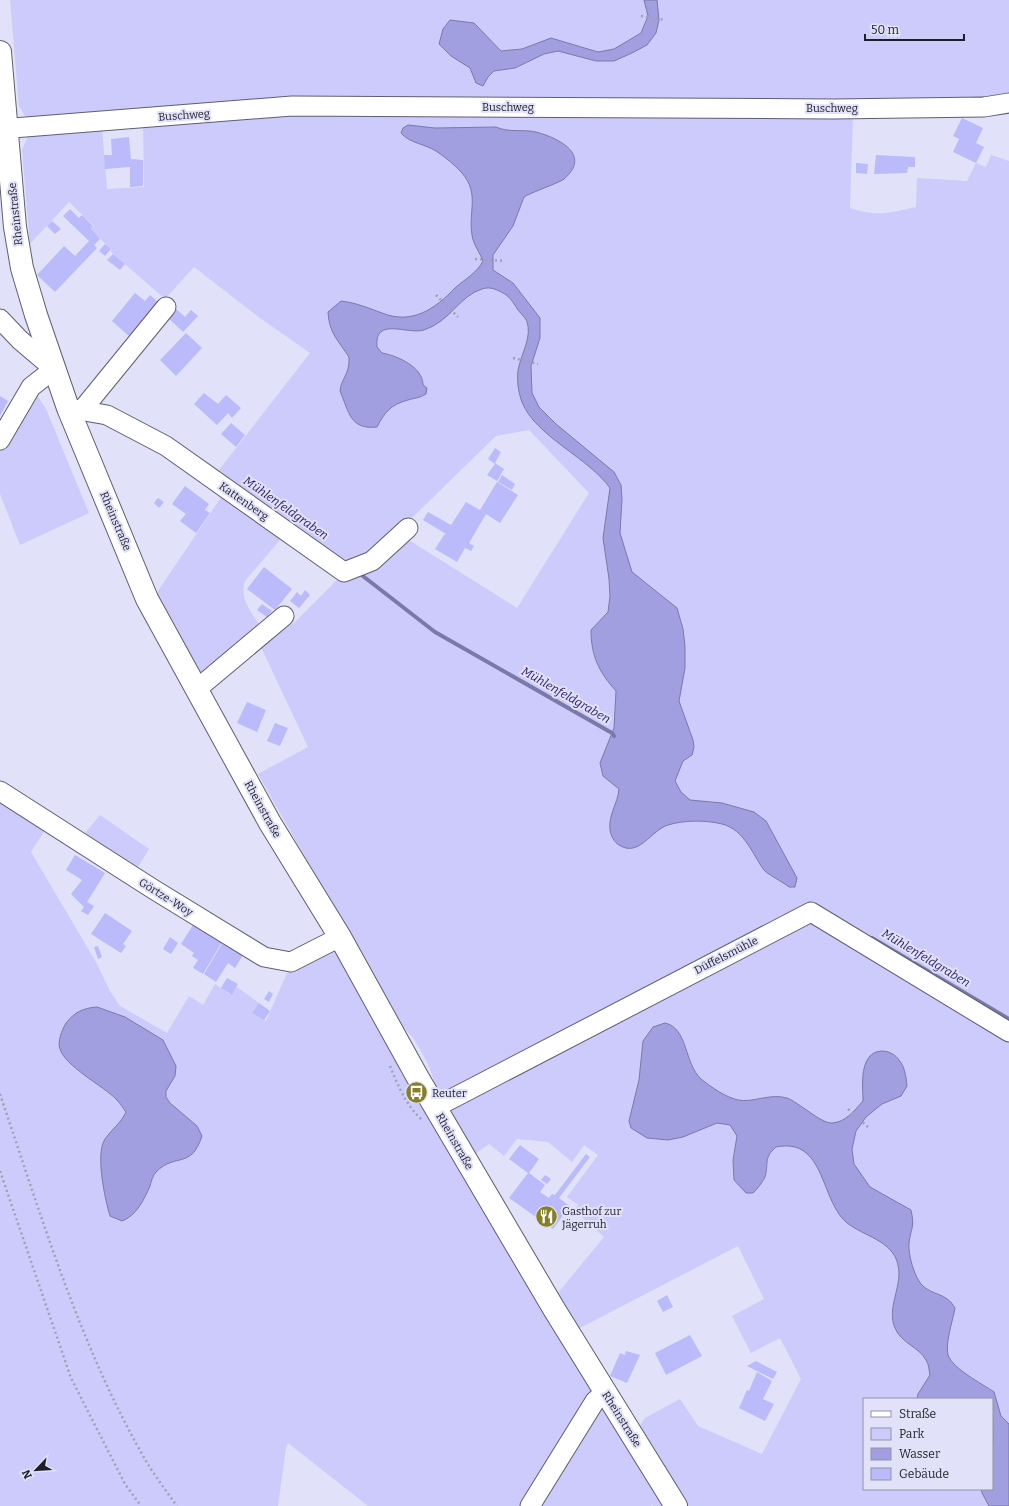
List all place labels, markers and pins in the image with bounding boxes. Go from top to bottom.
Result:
bus stop icon: Reuter [403,1080,429,1106]
place label: Reuter [432,1087,467,1100]
restaurant icon: Gasthof zur Jägerruh [534,1204,560,1230]
place label: Gasthof zur Jägerruh [561,1205,621,1231]

